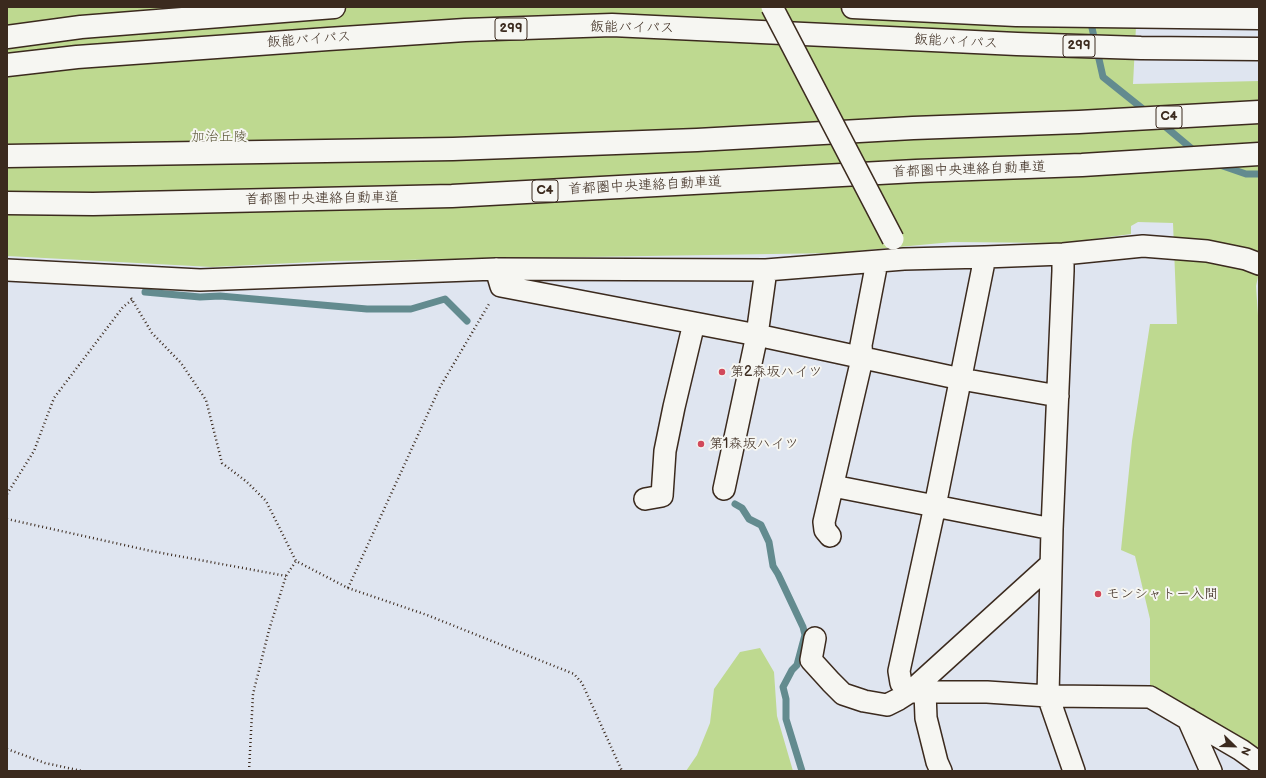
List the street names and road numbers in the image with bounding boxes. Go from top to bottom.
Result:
road number: 299 [495,18,527,40]
street label: 飯能バイパス [590,19,674,37]
street label: 飯能バイパス [267,29,351,51]
street label: 飯能バイパス [914,31,998,53]
road number: 299 [1063,35,1095,57]
road number: C4 [1156,106,1182,128]
street label: 首都圏中央連絡自動車道 [892,159,1046,181]
street label: 首都圏中央連絡自動車道 [568,174,722,198]
road number: C4 [532,180,558,202]
street label: 首都圏中央連絡自動車道 [245,189,399,209]

